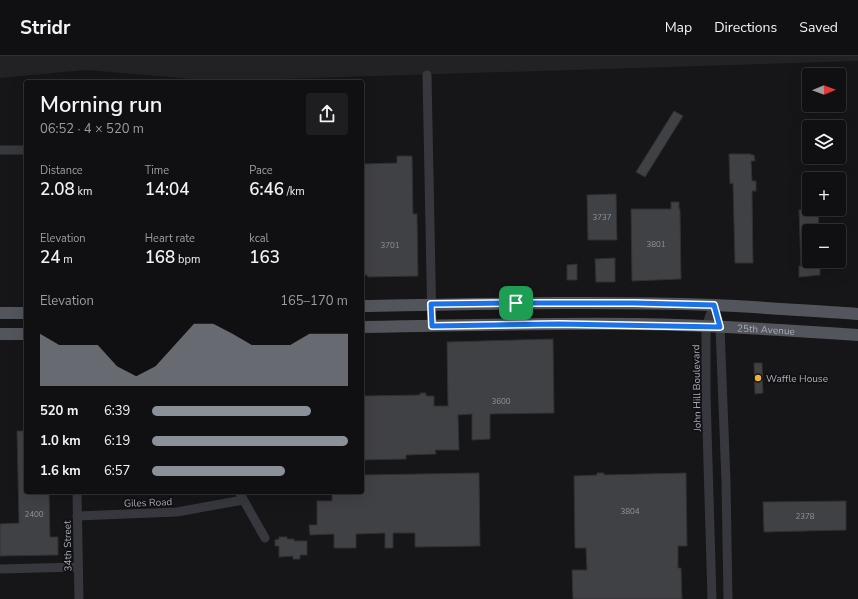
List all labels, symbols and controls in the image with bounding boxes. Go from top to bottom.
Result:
text: Stridr [20,15,70,41]
text: Map [665,18,692,37]
text: Directions [714,18,777,37]
text: Saved [799,18,838,37]
north arrow [802,68,846,112]
map controls [802,68,846,268]
text: Morning run [40,90,163,120]
button: share [306,93,348,135]
text: 06:52 · 4 × 520 m [40,120,144,138]
button: layers [802,120,846,164]
text: Distance [40,163,83,178]
text: Time [145,163,169,178]
text: Pace [249,163,273,178]
button: + [802,172,846,216]
text: 2.08 [40,178,75,201]
text: 14:04 [145,178,190,201]
text: 6:46 [249,178,284,201]
text: km [75,184,92,199]
text: /km [284,184,305,199]
house number: 3737 [592,212,612,223]
button: − [802,224,846,268]
text: Elevation [40,231,86,246]
text: Heart rate [145,231,195,246]
text: kcal [249,231,269,246]
house number: 3801 [646,239,666,250]
house number: 3701 [380,240,400,251]
text: 24 [40,246,60,269]
text: 168 [145,246,175,269]
text: 163 [249,246,280,269]
text: m [60,252,73,267]
text: bpm [175,252,200,267]
pin [499,286,533,320]
text: Elevation [40,292,94,310]
text: 165–170 m [280,292,348,310]
icon: arrive [505,292,527,314]
street label: 25th Avenue [737,321,795,339]
street label: John Hill Boulevard [689,344,705,433]
place label: Waffle House [766,372,828,386]
marker: Waffle House [753,373,763,383]
house number: 3600 [491,396,511,407]
text: 520 m [40,402,78,420]
text: 6:39 [104,402,130,420]
text: 1.0 km [40,432,81,450]
text: 6:19 [104,432,130,450]
text: 1.6 km [40,462,81,480]
text: 6:57 [104,462,130,480]
street label: Giles Road [124,495,173,511]
house number: 3804 [620,506,640,517]
house number: 2400 [24,509,44,520]
house number: 2378 [795,511,815,522]
street label: 34th Street [61,520,75,572]

